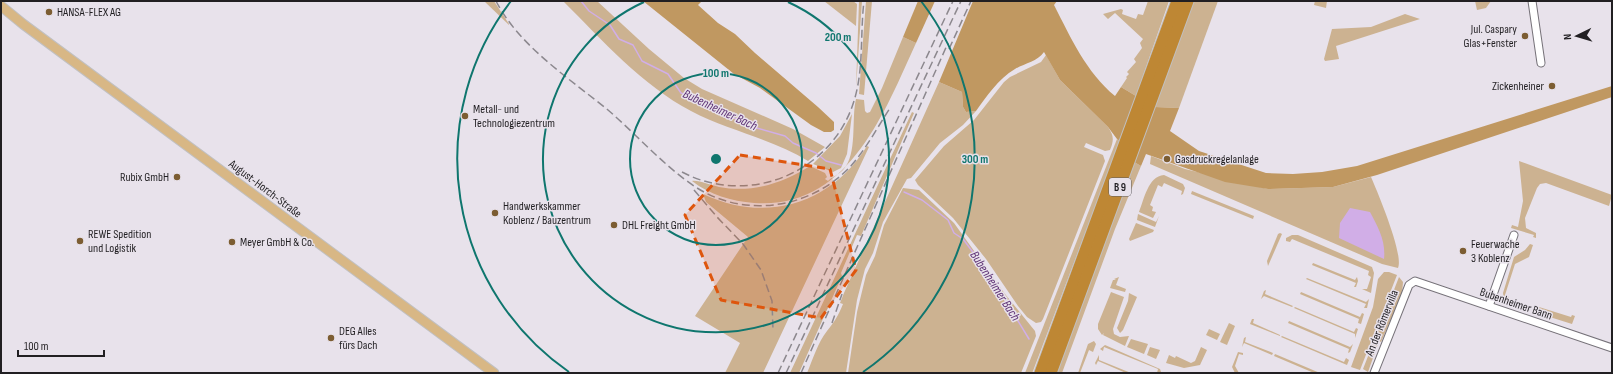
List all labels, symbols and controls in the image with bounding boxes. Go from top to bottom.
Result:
place label: HANSA-FLEX AG [57,5,121,20]
marker: HANSA-FLEX AG [44,7,54,17]
north arrow [1557,16,1597,56]
place label: Jul. Caspary Glas+Fenster [1463,22,1518,51]
text: 200 m [825,30,851,45]
marker: Jul. Caspary Glas+Fenster [1520,31,1530,41]
text: N [1561,33,1574,40]
text: 100 m [703,66,729,81]
place label: Zickenheiner [1492,79,1545,94]
marker: Zickenheiner [1547,81,1557,91]
water label: Bubenheimer Bach [680,86,760,134]
place label: Metall- und Technologiezentrum [473,102,555,131]
marker: Metall- und Technologiezentrum [460,111,470,121]
centre of rings [709,152,723,166]
text: 300 m [962,152,988,167]
place label: Gasdruckregelanlage [1175,152,1259,167]
marker: Gasdruckregelanlage [1162,154,1172,164]
street label: August-Horch-Straße [225,156,305,221]
place label: Rubix GmbH [120,170,169,185]
marker: Rubix GmbH [172,172,182,182]
road number: B 9 [1109,178,1131,196]
place label: Handwerkskammer Koblenz / Bauzentrum [503,199,591,228]
marker: Handwerkskammer Koblenz / Bauzentrum [490,208,500,218]
place label: DHL Freight GmbH [622,218,696,233]
marker: DHL Freight GmbH [609,220,619,230]
place label: REWE Spedition und Logistik [88,227,151,256]
place label: Meyer GmbH & Co. [240,235,314,250]
marker: REWE Spedition und Logistik [75,236,85,246]
marker: Meyer GmbH & Co. [227,237,237,247]
place label: Feuerwache 3 Koblenz [1471,237,1520,266]
marker: Feuerwache 3 Koblenz [1458,246,1468,256]
water label: Bubenheimer Bach [966,248,1024,324]
street label: Bubenheimer Bann [1478,285,1554,323]
street label: An der Römervilla [1362,287,1402,359]
place label: DEG Alles fürs Dach [339,324,377,353]
scale bar [18,332,104,358]
marker: DEG Alles fürs Dach [326,333,336,343]
text: 100 m [24,339,49,354]

